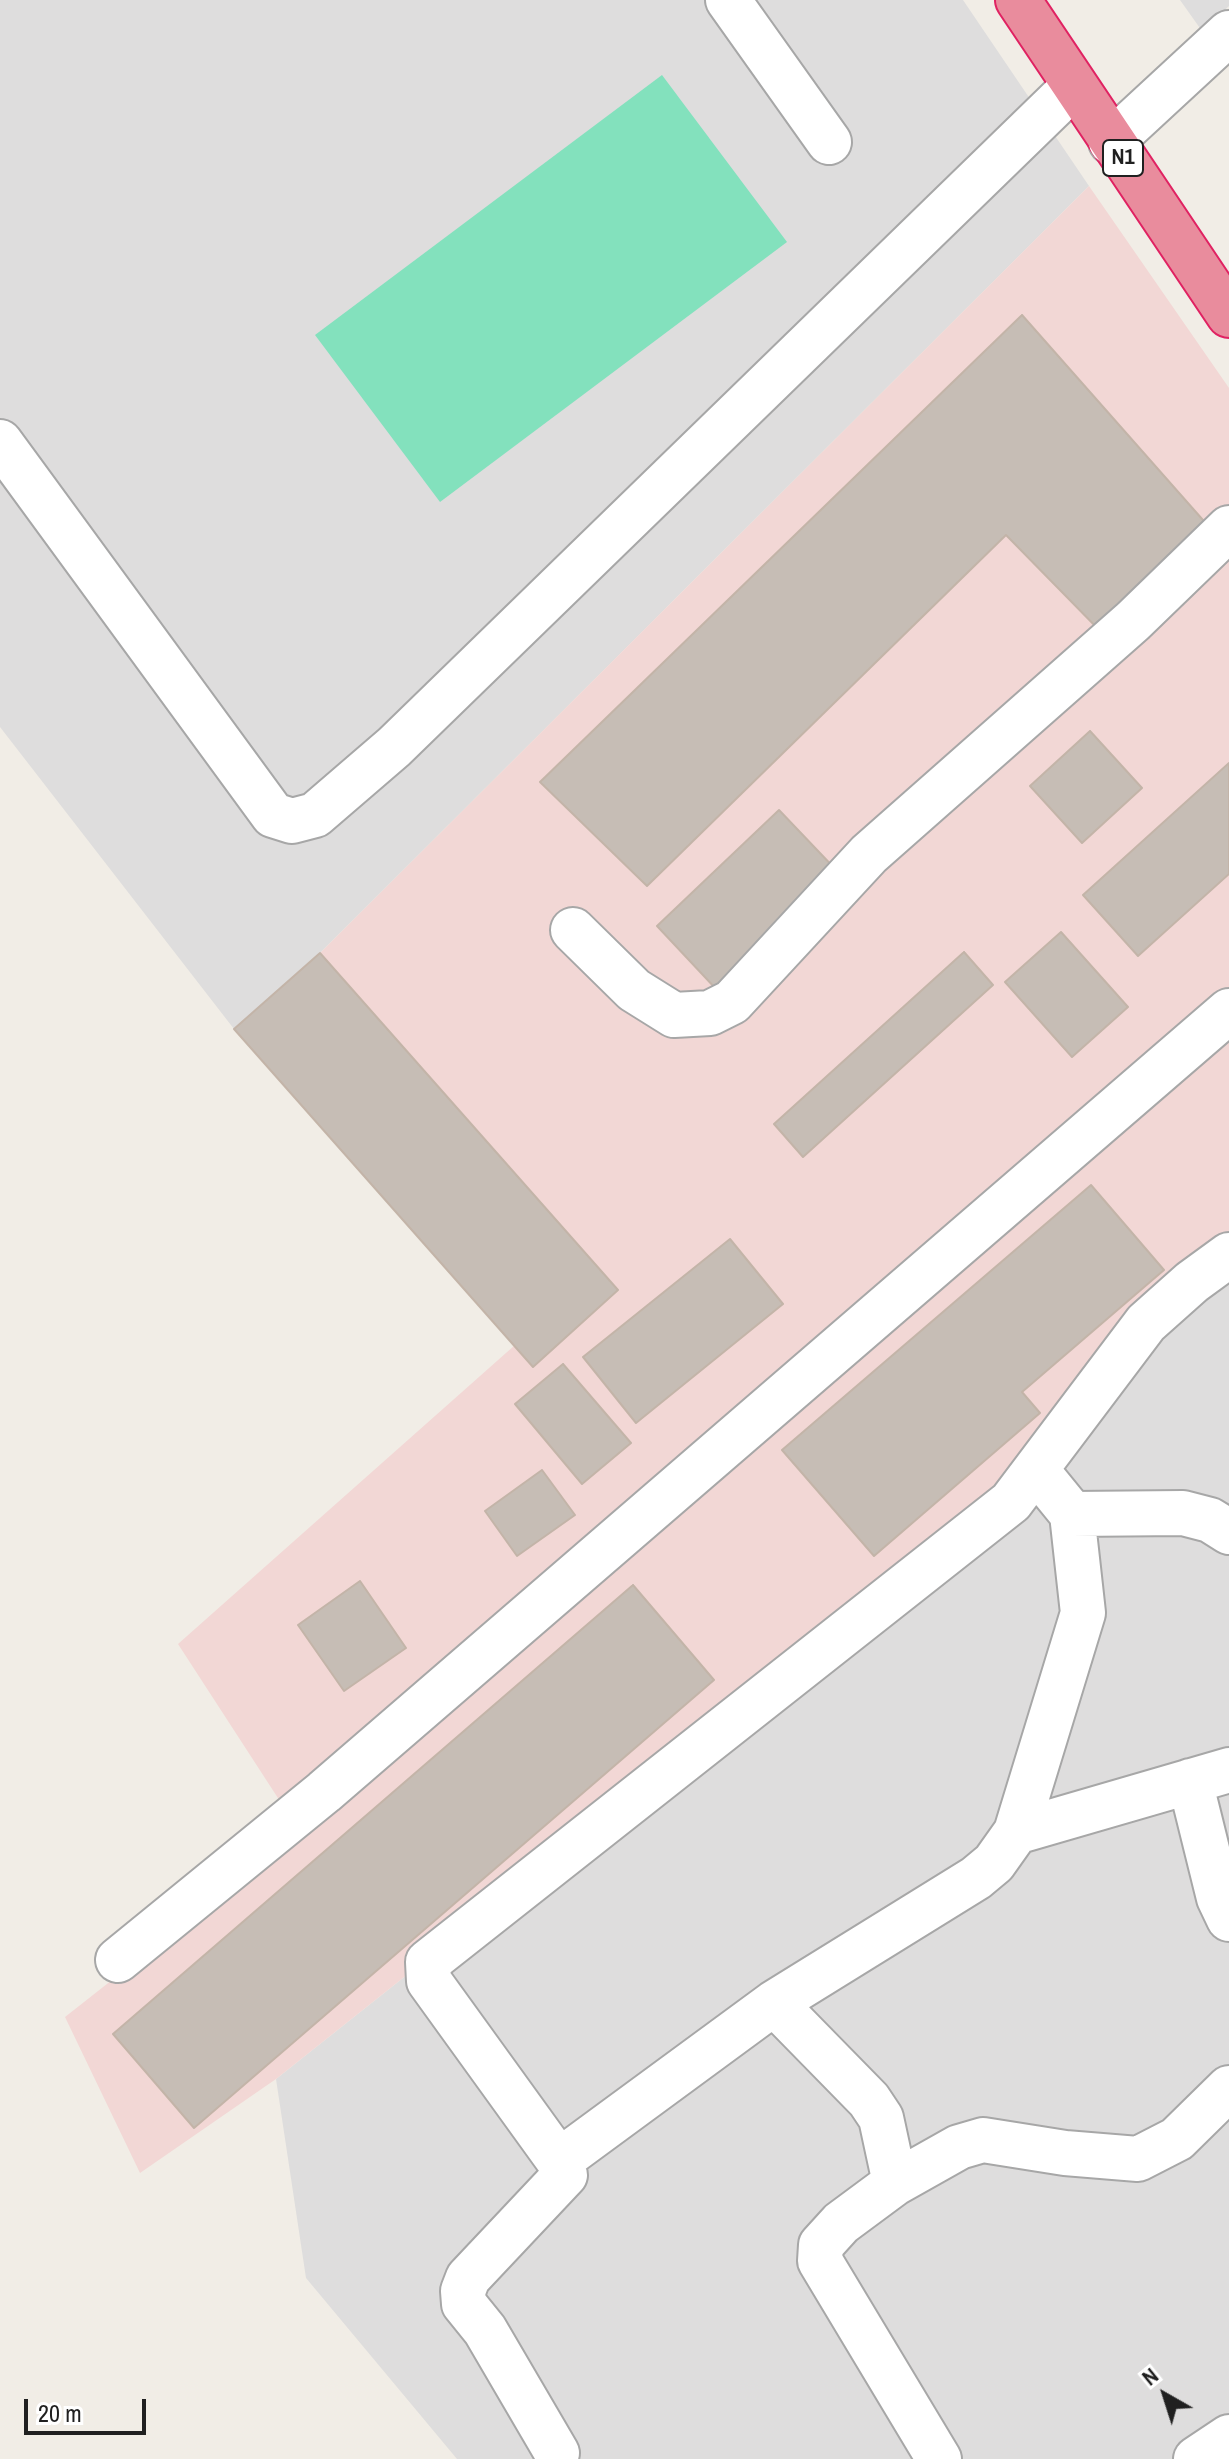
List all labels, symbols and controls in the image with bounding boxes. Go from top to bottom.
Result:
road number: N1 [1103,140,1143,176]
north arrow [1125,2355,1205,2435]
text: N [1135,2361,1164,2392]
scale bar [28,2383,150,2433]
text: 20 m [38,2397,82,2429]

